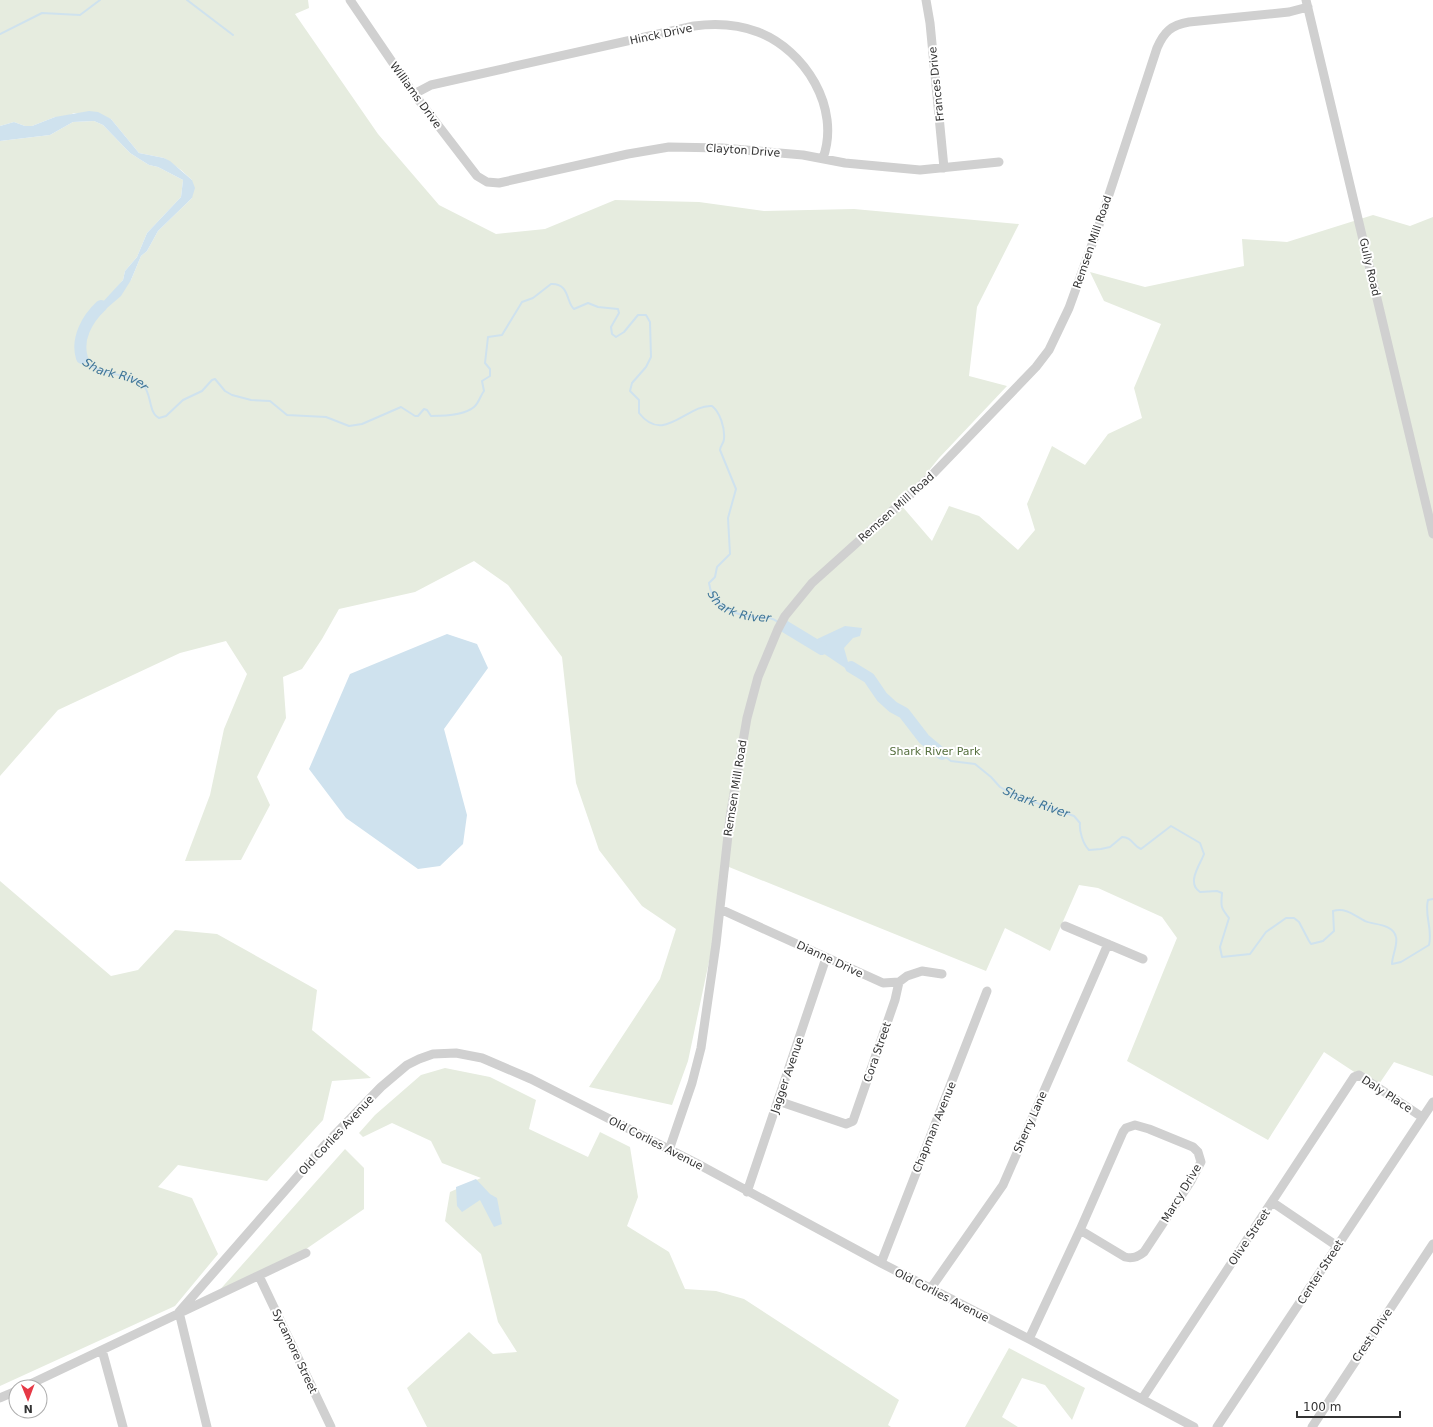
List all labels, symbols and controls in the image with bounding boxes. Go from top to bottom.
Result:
street label: Hinck Drive [629,21,694,47]
street label: Frances Drive [926,46,947,122]
street label: Williams Drive [387,60,444,131]
street label: Clayton Drive [705,141,781,160]
street label: Remsen Mill Road [1070,194,1114,290]
street label: Gully Road [1357,237,1383,297]
water label: Shark River [80,355,152,394]
street label: Remsen Mill Road [856,470,937,545]
water label: Shark River [705,588,773,625]
street label: Remsen Mill Road [721,739,750,837]
park label: Shark River Park [890,745,981,758]
water label: Shark River [1001,783,1072,821]
street label: Dianne Drive [794,938,865,981]
street label: Cora Street [861,1020,894,1084]
street label: Jagger Avenue [768,1035,807,1116]
street label: Daly Place [1359,1073,1415,1116]
street label: Chapman Avenue [910,1079,959,1175]
street label: Sherry Lane [1011,1089,1050,1155]
street label: Old Corlies Avenue [296,1093,377,1178]
street label: Old Corlies Avenue [606,1114,705,1173]
street label: Marcy Drive [1159,1161,1204,1225]
street label: Olive Street [1226,1206,1273,1268]
street label: Center Street [1295,1237,1346,1307]
street label: Old Corlies Avenue [892,1266,991,1325]
street label: Crest Drive [1350,1306,1395,1364]
street label: Sycamore Street [269,1307,320,1396]
north arrow [8,1379,48,1419]
scale bar [1297,1393,1400,1419]
text: 100 m [1303,1400,1341,1414]
text: N [23,1402,33,1415]

